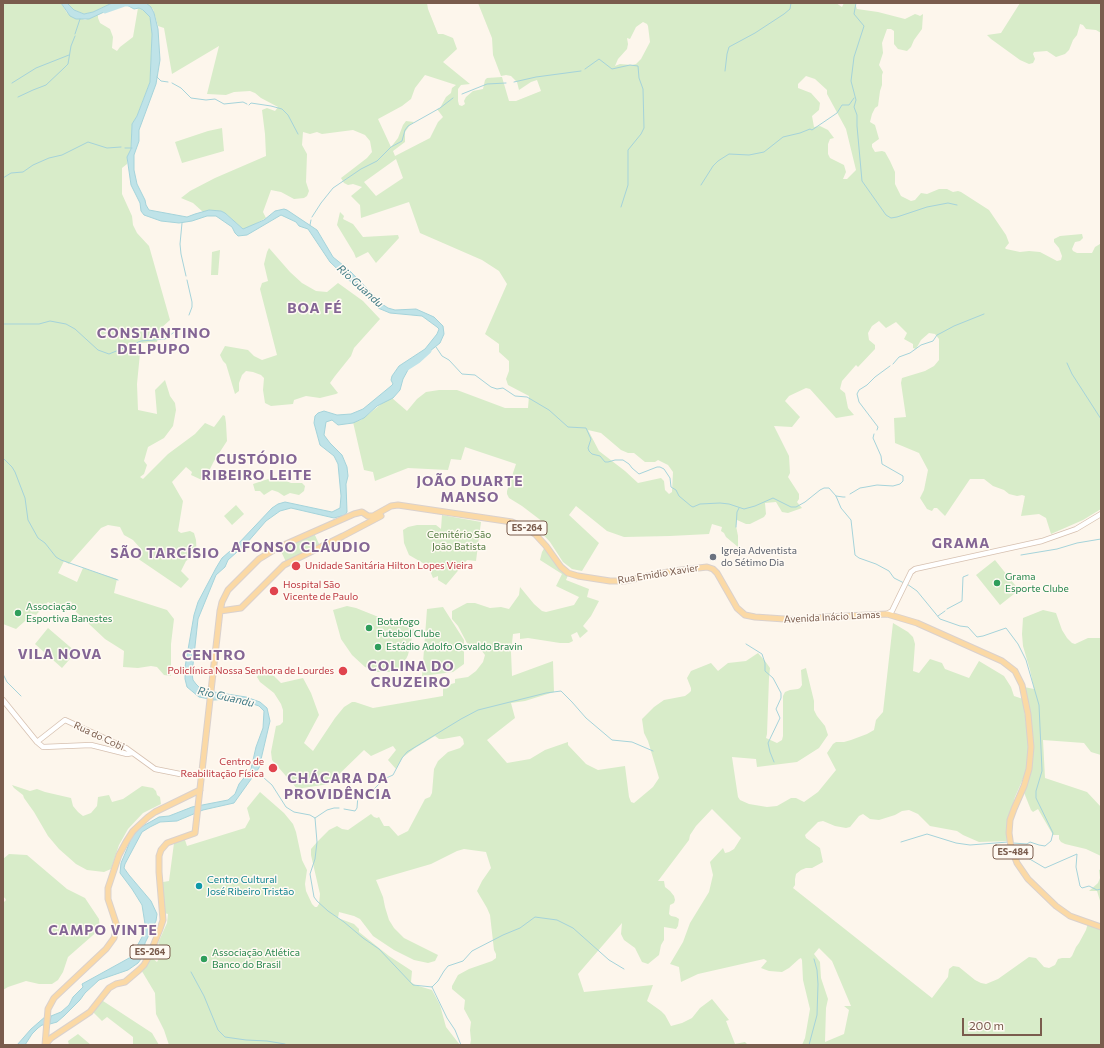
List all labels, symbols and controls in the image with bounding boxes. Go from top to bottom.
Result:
water label: Rio Guandu [334,262,386,310]
district label: BOA FÉ [287,300,343,316]
district label: CONSTANTINO DELPUPO [97,325,211,358]
district label: CUSTÓDIO RIBEIRO LEITE [202,451,312,484]
district label: JOÃO DUARTE MANSO [416,473,524,506]
road number: ES-264 [507,521,547,535]
park label: Cemitério São João Batista [427,529,491,552]
district label: GRAMA [932,535,990,551]
district label: AFONSO CLÁUDIO [231,539,371,555]
district label: SÃO TARCÍSIO [110,545,220,561]
place label: Igreja Adventista do Sétimo Dia [721,545,797,568]
marker: Igreja Adventista do Sétimo Dia [708,552,718,562]
marker: Unidade Sanitária Hilton Lopes Vieira [290,560,302,572]
place label: Unidade Sanitária Hilton Lopes Vieira [305,560,473,572]
street label: Rua Emidio Xavier [617,562,699,586]
place label: Grama Esporte Clube [1005,571,1069,594]
marker: Grama Esporte Clube [992,578,1002,588]
place label: Hospital São Vicente de Paulo [283,579,358,602]
marker: Hospital São Vicente de Paulo [268,585,280,597]
place label: Associação Esportiva Banestes [26,601,112,624]
marker: Associação Esportiva Banestes [13,608,23,618]
street label: Avenida Inácio Lamas [783,608,881,626]
place label: Botafogo Futebol Clube [377,616,440,640]
marker: Botafogo Futebol Clube [364,623,374,633]
place label: Estádio Adolfo Osvaldo Bravin [386,641,522,653]
marker: Estádio Adolfo Osvaldo Bravin [373,642,383,652]
district label: VILA NOVA [18,646,102,662]
district label: CENTRO [182,647,246,663]
district label: COLINA DO CRUZEIRO [367,658,455,690]
place label: Policlínica Nossa Senhora de Lourdes [167,665,334,677]
marker: Policlínica Nossa Senhora de Lourdes [337,665,349,677]
water label: Rio Guandu [196,684,256,710]
street label: Rua do Cobi [72,719,126,753]
place label: Centro de Reabilitação Física [181,756,264,780]
marker: Centro de Reabilitação Física [267,762,279,774]
district label: CHÁCARA DA PROVIDÊNCIA [284,770,392,802]
road number: ES-484 [993,845,1033,859]
place label: Centro Cultural José Ribeiro Tristão [207,874,294,898]
marker: Centro Cultural José Ribeiro Tristão [194,881,204,891]
district label: CAMPO VINTE [48,922,158,938]
road number: ES-264 [130,945,170,959]
place label: Associação Atlética Banco do Brasil [212,947,300,970]
marker: Associação Atlética Banco do Brasil [199,954,209,964]
scale bar [964,1010,1044,1036]
text: 200 m [969,1018,1004,1032]

